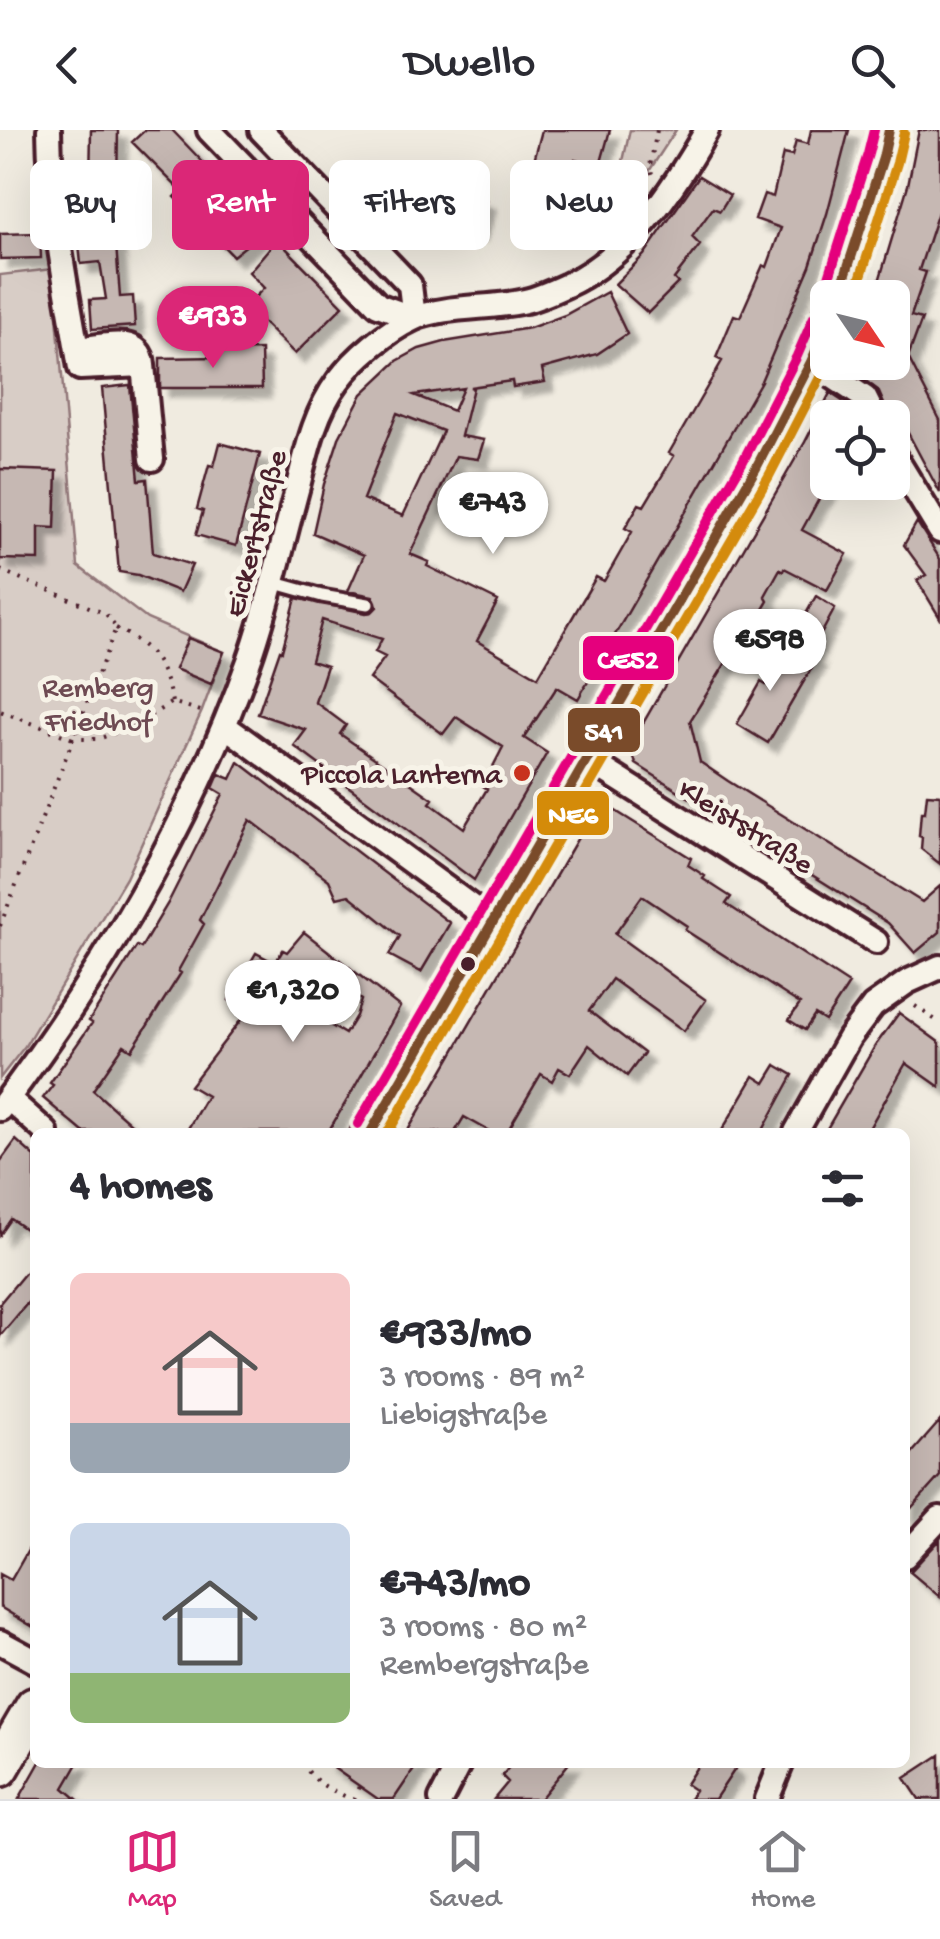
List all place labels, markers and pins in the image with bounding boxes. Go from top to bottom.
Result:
pin: €933 [154,286,272,371]
pin: €743 [434,472,552,557]
pin: €598 [711,609,829,694]
place label: Piccola Lanterna [300,760,503,795]
marker: Piccola Lanterna [511,762,533,784]
unlabelled marker [458,954,478,974]
pin: €1,320 [212,960,374,1045]

